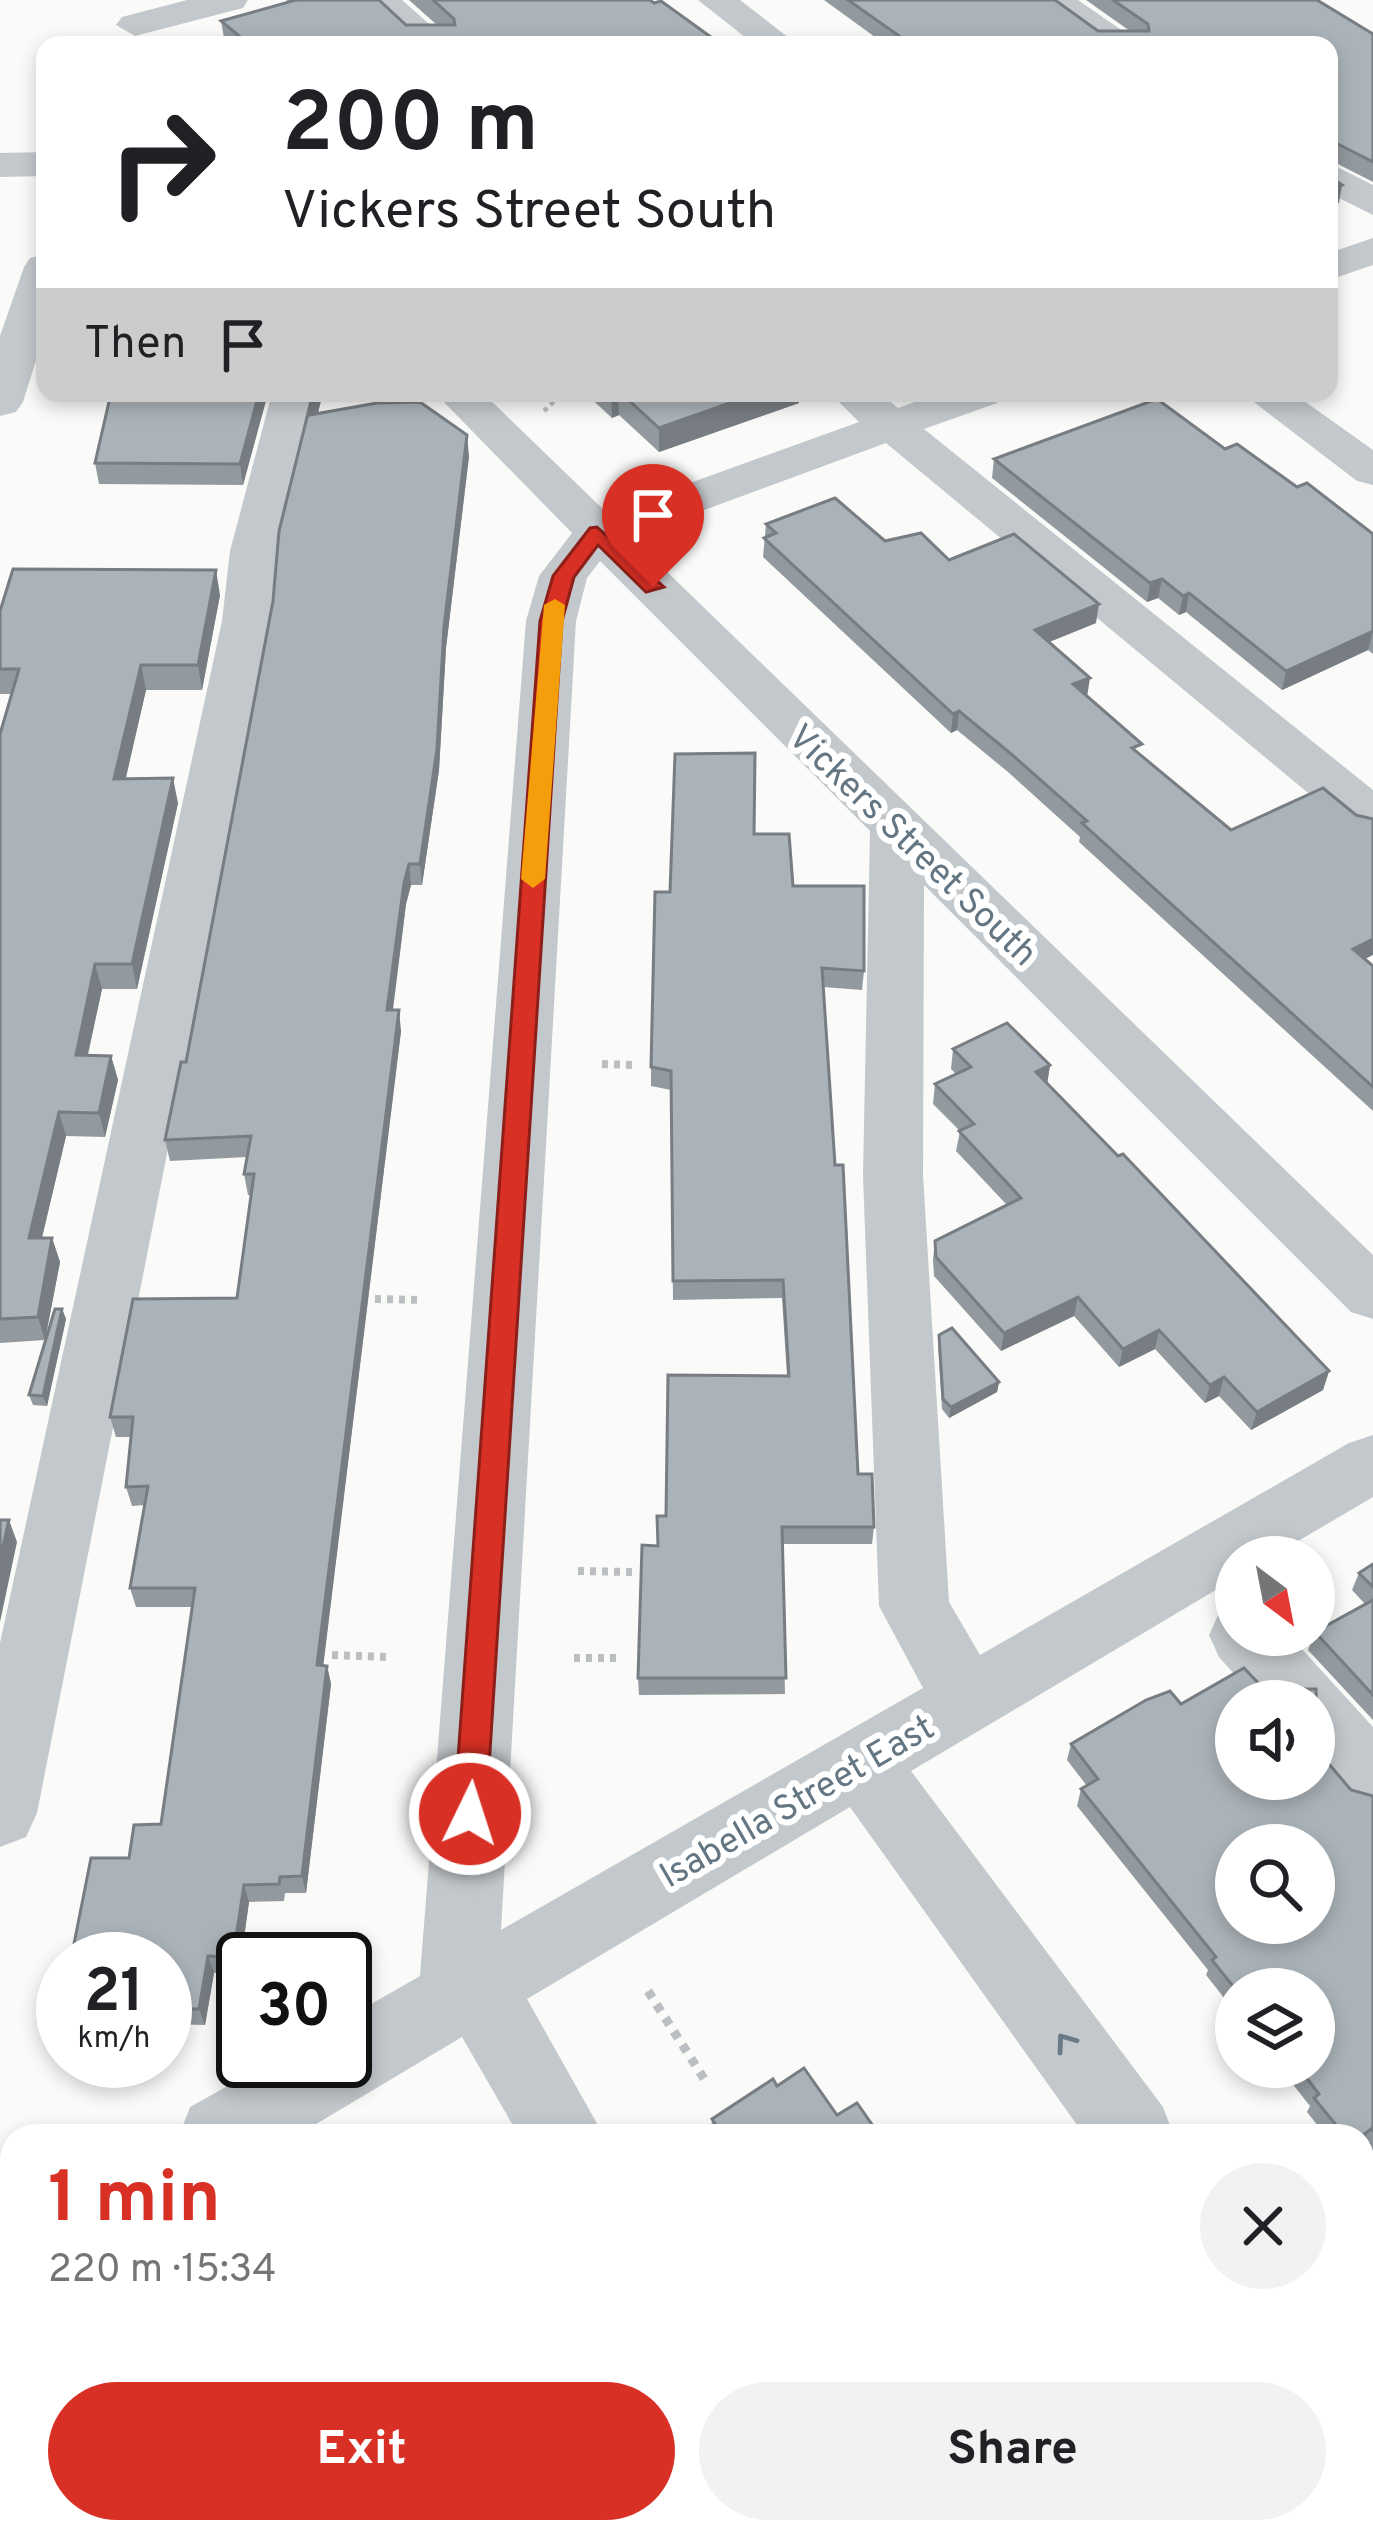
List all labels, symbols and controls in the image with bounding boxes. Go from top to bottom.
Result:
text: 200 m [282,75,539,181]
icon: right [84,84,240,240]
text: Vickers Street South [282,179,776,248]
icon: arrive [210,312,276,378]
text: Then [84,317,186,374]
pin [602,464,704,587]
icon: arrive [620,482,686,548]
street label: Vickers Street South [777,716,1046,978]
north arrow [1215,1536,1335,1656]
map controls [1215,1536,1335,2088]
button: sound [1215,1680,1335,1800]
street label: Isabella Street East [653,1706,943,1901]
position arrow [407,1751,533,1877]
button: search [1215,1824,1335,1944]
speed limit sign: 30 [216,1932,372,2088]
text: 21 [84,1957,144,2033]
button: layers [1215,1968,1335,2088]
text: km/h [78,2021,150,2058]
one-way arrow [1058,2033,1079,2055]
text: 1 min [48,2156,221,2248]
button: close [1200,2163,1326,2289]
text: 220 m · 15:34 [48,2247,277,2296]
button: Exit [48,2382,675,2520]
button: Share [699,2382,1326,2520]

